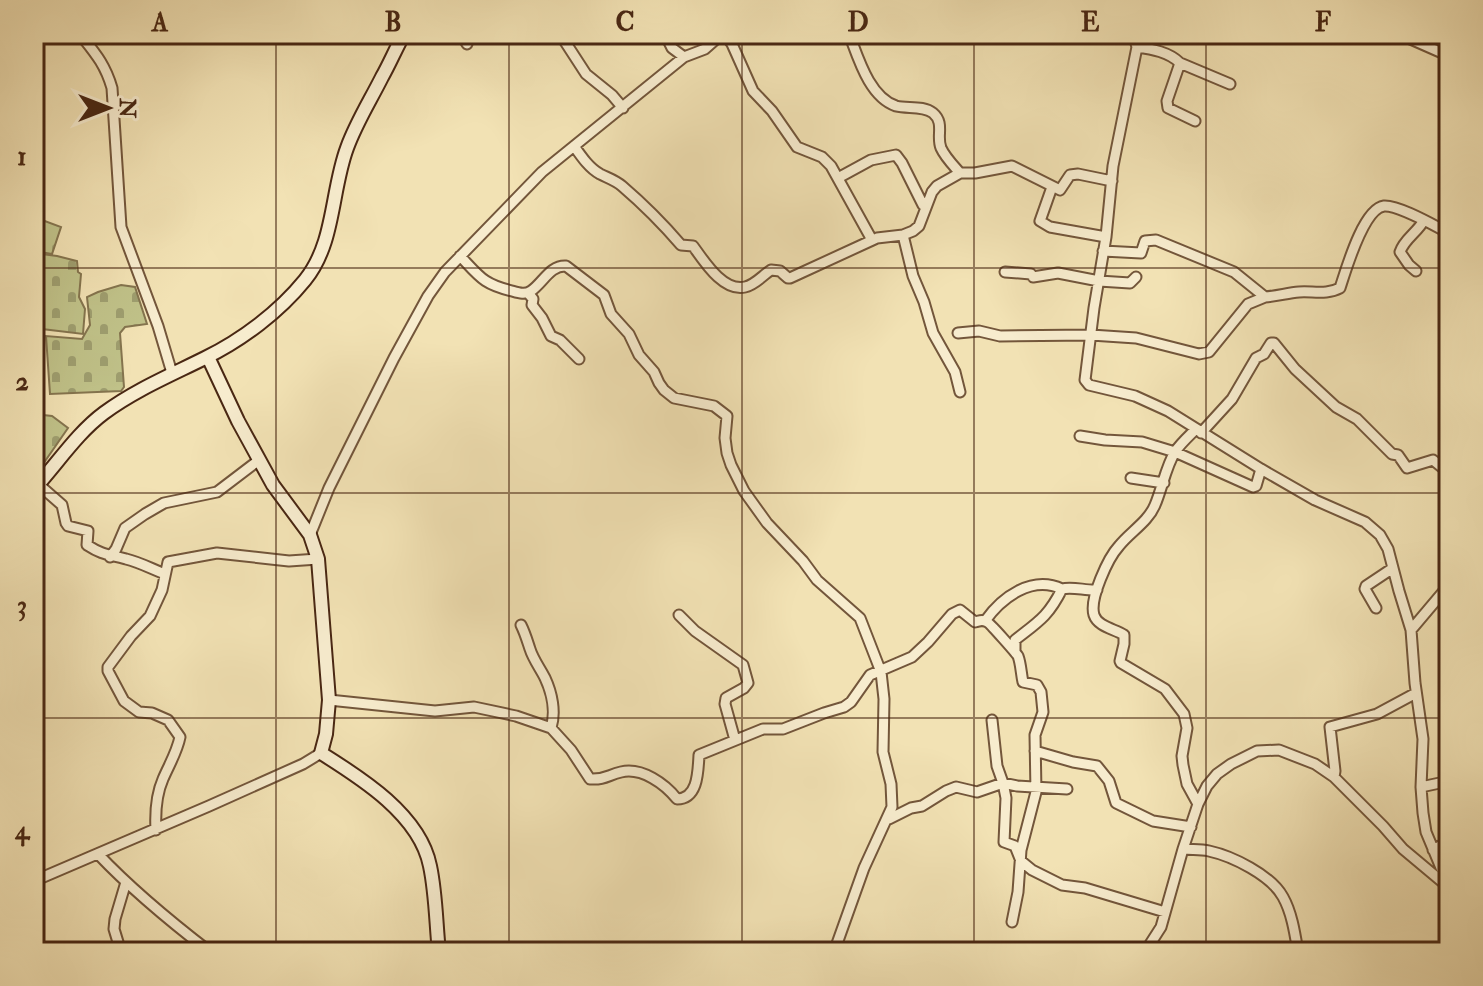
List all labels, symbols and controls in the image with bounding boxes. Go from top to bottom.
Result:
text: A [151,7,169,39]
text: B [384,7,402,39]
text: C [615,7,635,39]
text: D [847,7,869,39]
text: E [1081,7,1100,39]
text: F [1315,7,1332,39]
north arrow [68,68,148,148]
text: N [113,97,141,118]
text: 1 [17,141,27,173]
text: 2 [15,366,29,398]
text: 3 [17,590,27,622]
text: 4 [14,815,31,847]

